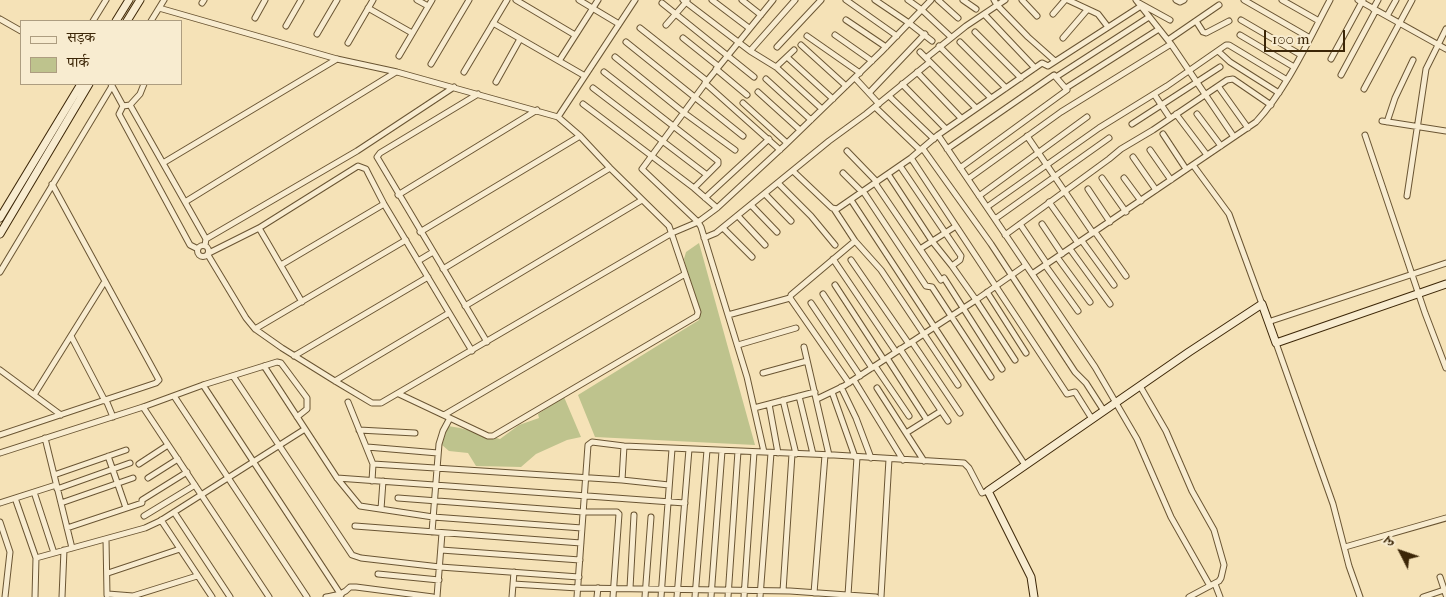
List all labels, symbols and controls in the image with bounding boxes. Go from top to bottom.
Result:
legend [20,20,182,85]
scale bar [1266,20,1347,52]
text: सड़क [67,28,95,46]
text: 100 m [1272,30,1310,48]
text: पार्क [67,53,89,71]
north arrow [1376,527,1426,577]
text: उ [1381,534,1398,550]

